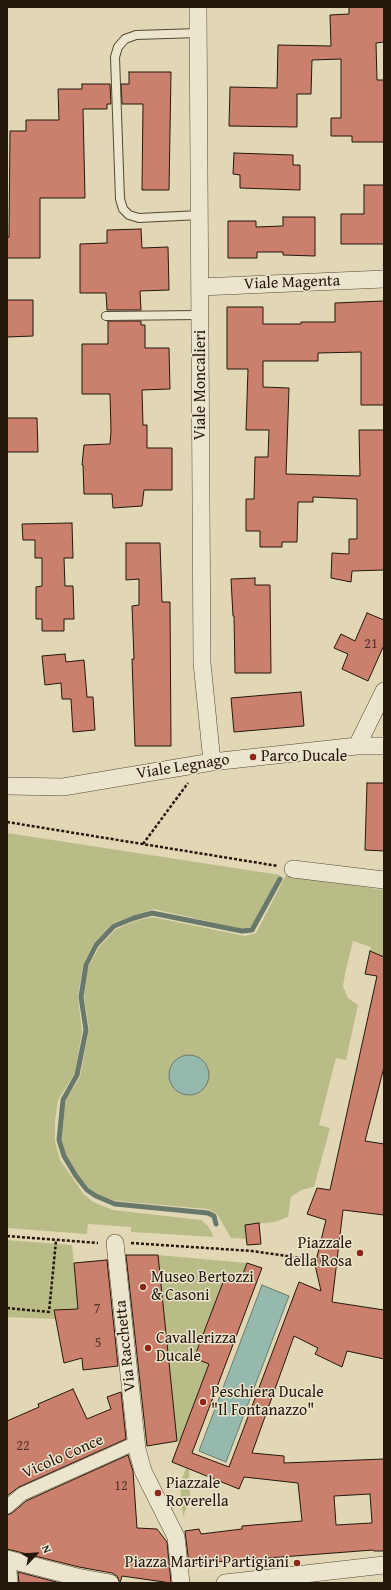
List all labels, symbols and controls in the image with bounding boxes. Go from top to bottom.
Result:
street label: Viale Magenta [243,272,341,294]
street label: Viale Moncalieri [191,330,211,440]
house number: 21 [364,636,378,652]
place label: Parco Ducale [261,747,347,767]
street label: Viale Legnago [135,750,231,784]
marker: Parco Ducale [248,752,258,762]
place label: Piazzale della Rosa [285,1234,352,1272]
marker: Piazzale della Rosa [355,1248,365,1258]
place label: Museo Bertozzi & Casoni [151,1268,254,1306]
marker: Museo Bertozzi & Casoni [138,1282,148,1292]
street label: Via Racchetta [112,1299,140,1393]
house number: 7 [94,1301,100,1317]
place label: Cavallerizza Ducale [156,1329,236,1367]
house number: 5 [95,1335,101,1351]
marker: Cavallerizza Ducale [143,1343,153,1353]
place label: Peschiera Ducale "Il Fontanazzo" [211,1383,324,1421]
marker: Peschiera Ducale "Il Fontanazzo" [198,1397,208,1407]
street label: Vicolo Conce [19,1431,107,1483]
house number: 22 [16,1438,30,1454]
place label: Piazzale Roverella [166,1474,229,1512]
house number: 12 [114,1478,128,1494]
marker: Piazzale Roverella [153,1488,163,1498]
north arrow [16,1534,56,1574]
text: N [38,1542,56,1556]
place label: Piazza Martiri Partigiani [125,1553,289,1573]
marker: Piazza Martiri Partigiani [292,1558,302,1568]

